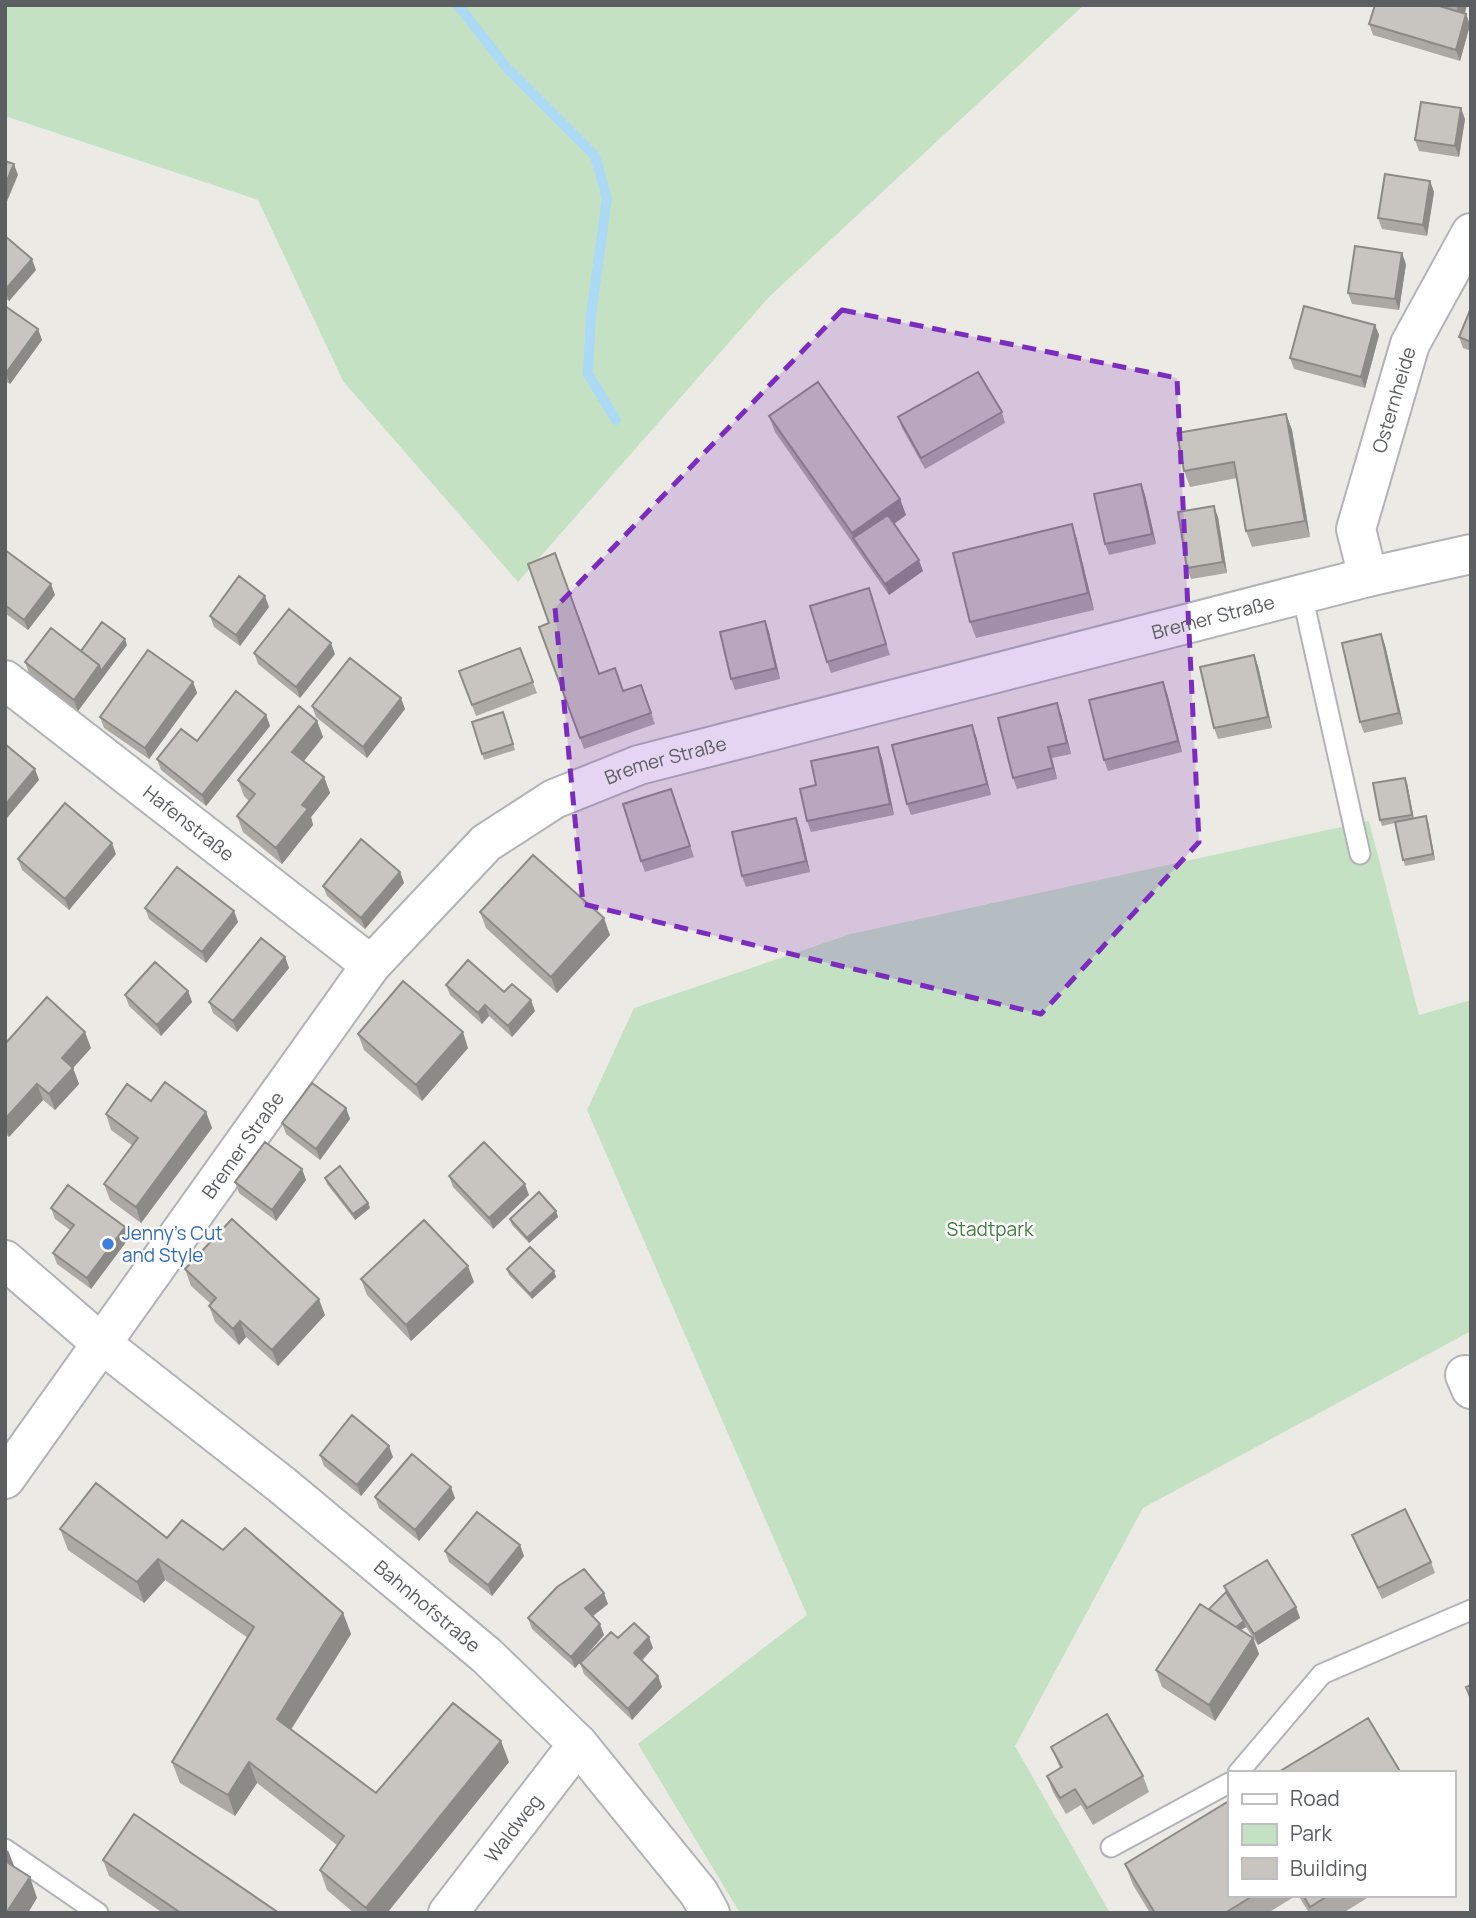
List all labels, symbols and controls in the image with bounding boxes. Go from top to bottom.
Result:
street label: Osternheide [1366,344,1422,456]
street label: Bremer Straße [1149,589,1277,645]
street label: Bremer Straße [601,730,729,790]
street label: Hafenstraße [138,779,240,867]
street label: Bremer Straße [196,1086,290,1204]
park label: Stadtpark [947,1216,1034,1242]
place label: Jenny's Cut and Style [122,1220,223,1268]
marker: Jenny's Cut and Style [100,1236,116,1252]
street label: Bahnhofstraße [369,1554,486,1658]
legend [1228,1771,1455,1897]
text: Road [1290,1784,1340,1812]
street label: Waldweg [479,1789,548,1868]
text: Park [1290,1819,1332,1847]
text: Building [1290,1854,1367,1882]

